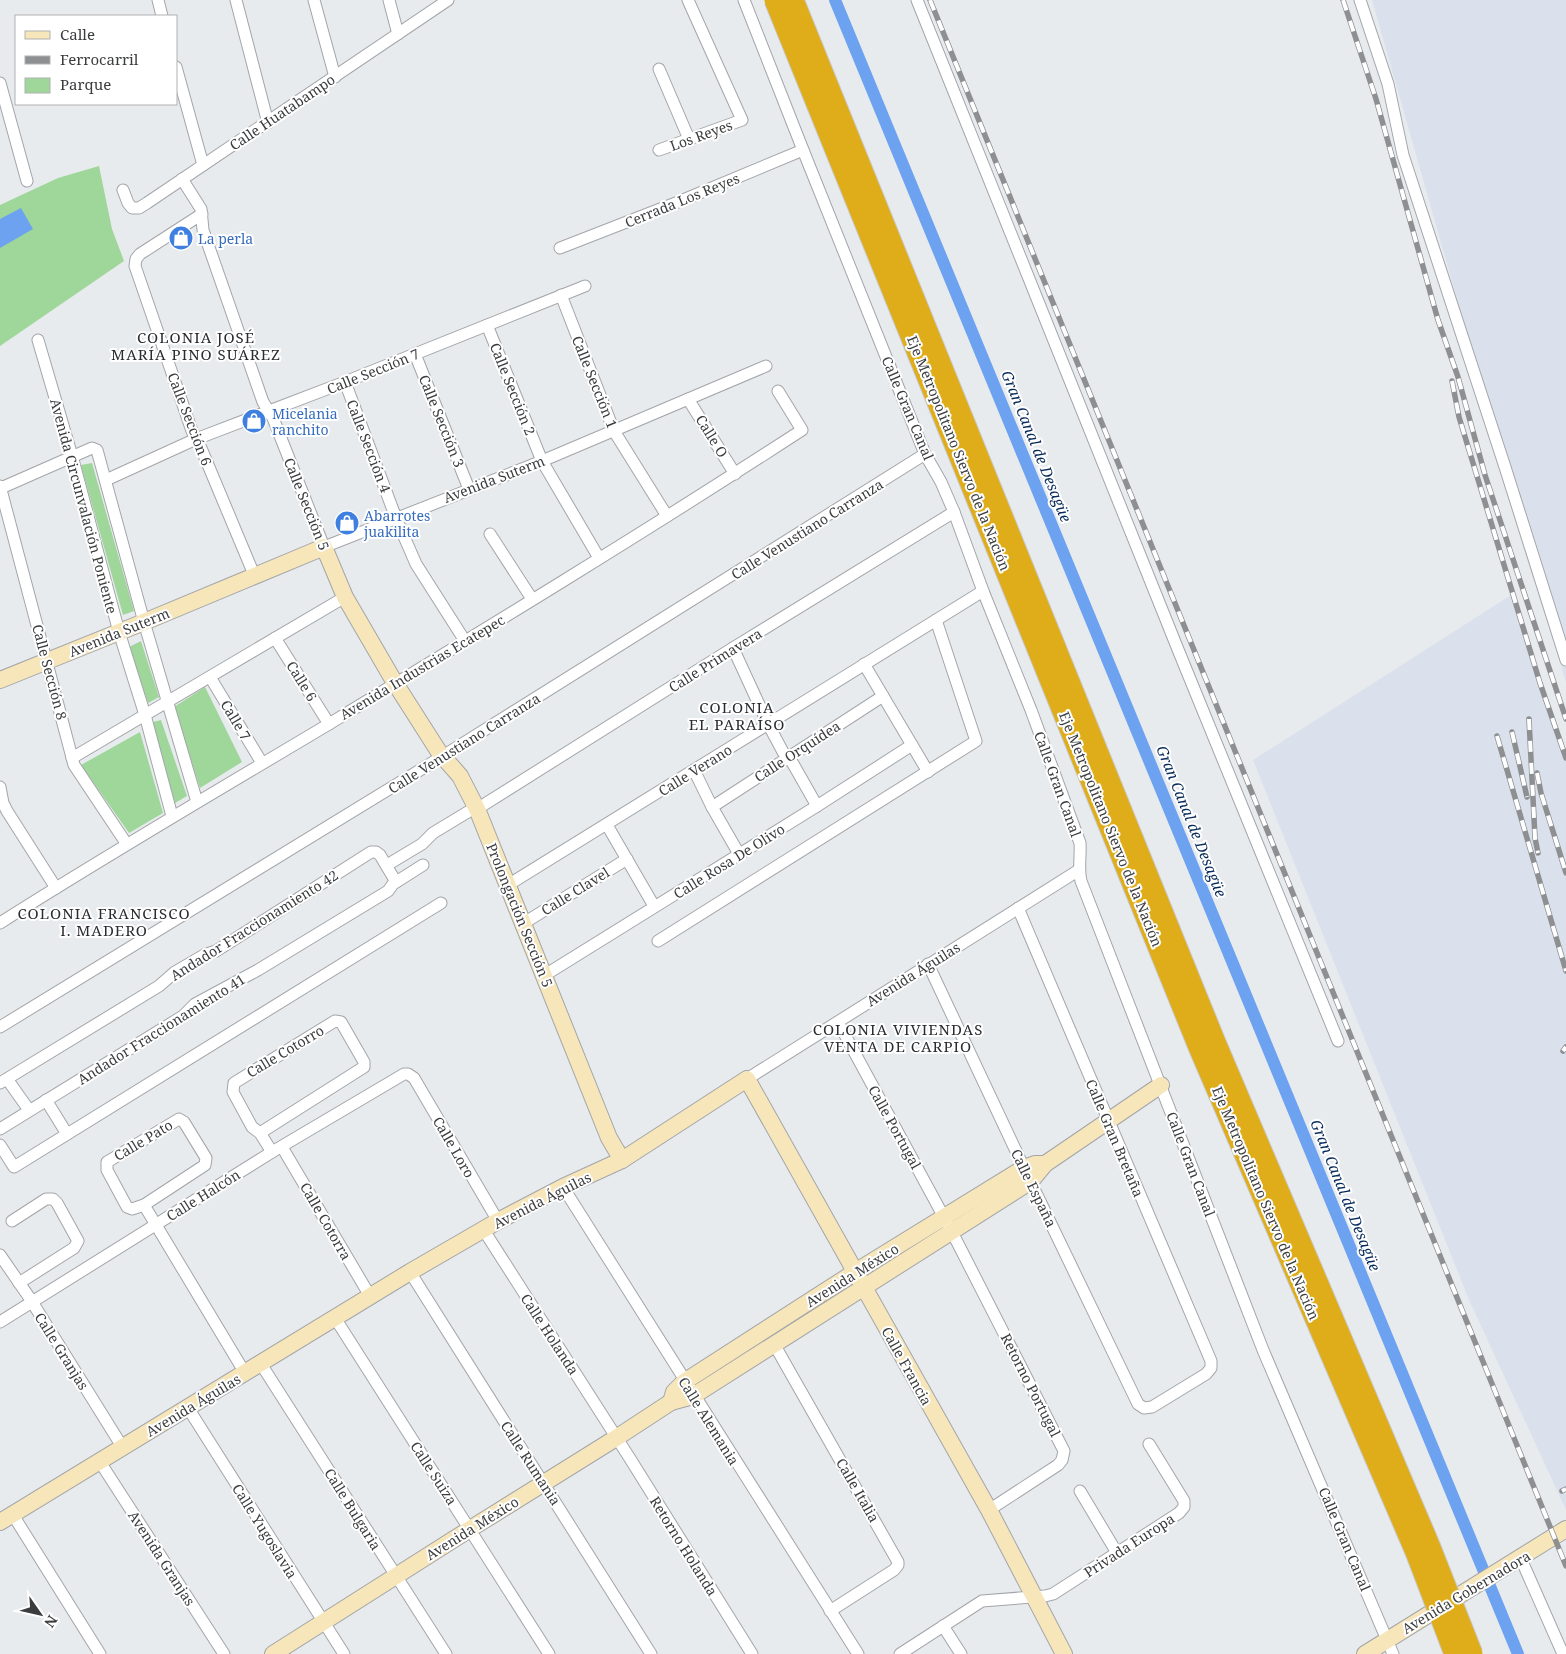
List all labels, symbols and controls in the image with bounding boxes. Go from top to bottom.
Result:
legend [15,15,178,105]
text: Calle [60,24,95,44]
text: Ferrocarril [60,49,139,69]
street label: Calle Huatabampo [226,70,338,154]
text: Parque [60,74,111,94]
street label: Los Reyes [667,115,735,155]
street label: Cerrada Los Reyes [622,168,742,232]
shop icon: La perla [168,225,194,251]
place label: La perla [198,229,253,248]
district label: COLONIA JOSÉ MARÍA PINO SUÁREZ [111,327,281,364]
street label: Calle Sección 1 [568,333,622,431]
street label: Eje Metropolitano Siervo de la Nación [903,333,1015,573]
street label: Calle Sección 2 [486,340,540,438]
street label: Calle Sección 7 [324,344,422,398]
street label: Calle Gran Canal [878,353,939,463]
water label: Gran Canal de Desagüe [997,367,1077,525]
street label: Calle Sección 6 [164,370,217,468]
street label: Calle Sección 3 [415,372,469,470]
street label: Avenida Circunvalación Poniente [46,396,122,616]
street label: Calle Sección 4 [343,397,396,495]
place label: Micelania ranchito [272,404,338,439]
shop icon: Micelania ranchito [241,408,267,434]
street label: Calle O [692,411,732,461]
street label: Avenida Suterm [441,451,547,507]
street label: Calle Sección 5 [280,455,334,553]
street label: Calle Venustiano Carranza [727,474,887,584]
place label: Abarrotes juakilita [363,506,430,541]
shop icon: Abarrotes juakilita [334,510,360,536]
street label: Avenida Suterm [66,603,172,661]
street label: Avenida Industrias Ecatepec [336,610,508,724]
street label: Calle Sección 8 [28,622,72,722]
street label: Calle Primavera [665,624,765,696]
street label: Calle 6 [282,657,322,705]
street label: Calle Venustiano Carranza [384,688,544,798]
street label: Calle 7 [216,696,256,744]
district label: COLONIA EL PARAÍSO [689,697,785,734]
street label: Eje Metropolitano Siervo de la Nación [1055,709,1167,949]
street label: Calle Orquídea [750,716,844,786]
street label: Calle Gran Canal [1030,729,1086,840]
street label: Calle Verano [654,740,736,800]
water label: Gran Canal de Desagüe [1152,742,1232,900]
street label: Calle Rosa De Olivo [670,819,788,903]
street label: Prolongación Sección 5 [482,840,558,990]
street label: Calle Clavel [537,862,613,919]
street label: Andador Fraccionamiento 42 [166,865,342,985]
district label: COLONIA FRANCISCO I. MADERO [17,903,191,940]
street label: Avenida Águilas [862,938,964,1010]
street label: Andador Fraccionamiento 41 [73,969,249,1089]
district label: COLONIA VIVIENDAS VENTA DE CARPIO [813,1019,983,1056]
street label: Calle Cotorro [243,1020,327,1082]
street label: Calle Gran Bretaña [1082,1076,1148,1200]
street label: Calle Portugal [864,1082,926,1173]
street label: Eje Metropolitano Siervo de la Nación [1208,1083,1324,1323]
street label: Calle Gran Canal [1162,1109,1220,1220]
street label: Calle Loro [429,1113,479,1181]
street label: Calle Pato [110,1115,176,1165]
water label: Gran Canal de Desagüe [1306,1116,1386,1274]
street label: Calle España [1007,1146,1061,1230]
street label: Calle Halcón [163,1165,243,1225]
street label: Avenida Águilas [490,1167,594,1233]
street label: Calle Cotorra [296,1179,356,1263]
street label: Avenida México [802,1239,902,1311]
street label: Calle Holanda [517,1290,583,1378]
street label: Calle Granjas [31,1309,93,1393]
street label: Calle Francia [878,1323,936,1409]
street label: Retorno Portugal [997,1330,1066,1441]
street label: Avenida Águilas [142,1369,244,1441]
street label: Calle Alemania [674,1373,744,1469]
street label: Calle Rumania [497,1417,565,1509]
street label: Calle Suiza [406,1438,462,1509]
street label: Calle Italia [832,1455,884,1526]
street label: Calle Bulgaria [320,1465,386,1554]
street label: Calle Yugoslavia [228,1480,302,1582]
street label: Calle Gran Canal [1315,1484,1376,1594]
street label: Avenida México [422,1492,522,1564]
street label: Retorno Holanda [646,1493,722,1599]
street label: Avenida Granjas [124,1507,200,1609]
street label: Privada Europa [1080,1509,1178,1581]
street label: Avenida Gobernadora [1398,1546,1534,1638]
north arrow [15,1589,65,1639]
text: N [40,1612,62,1631]

